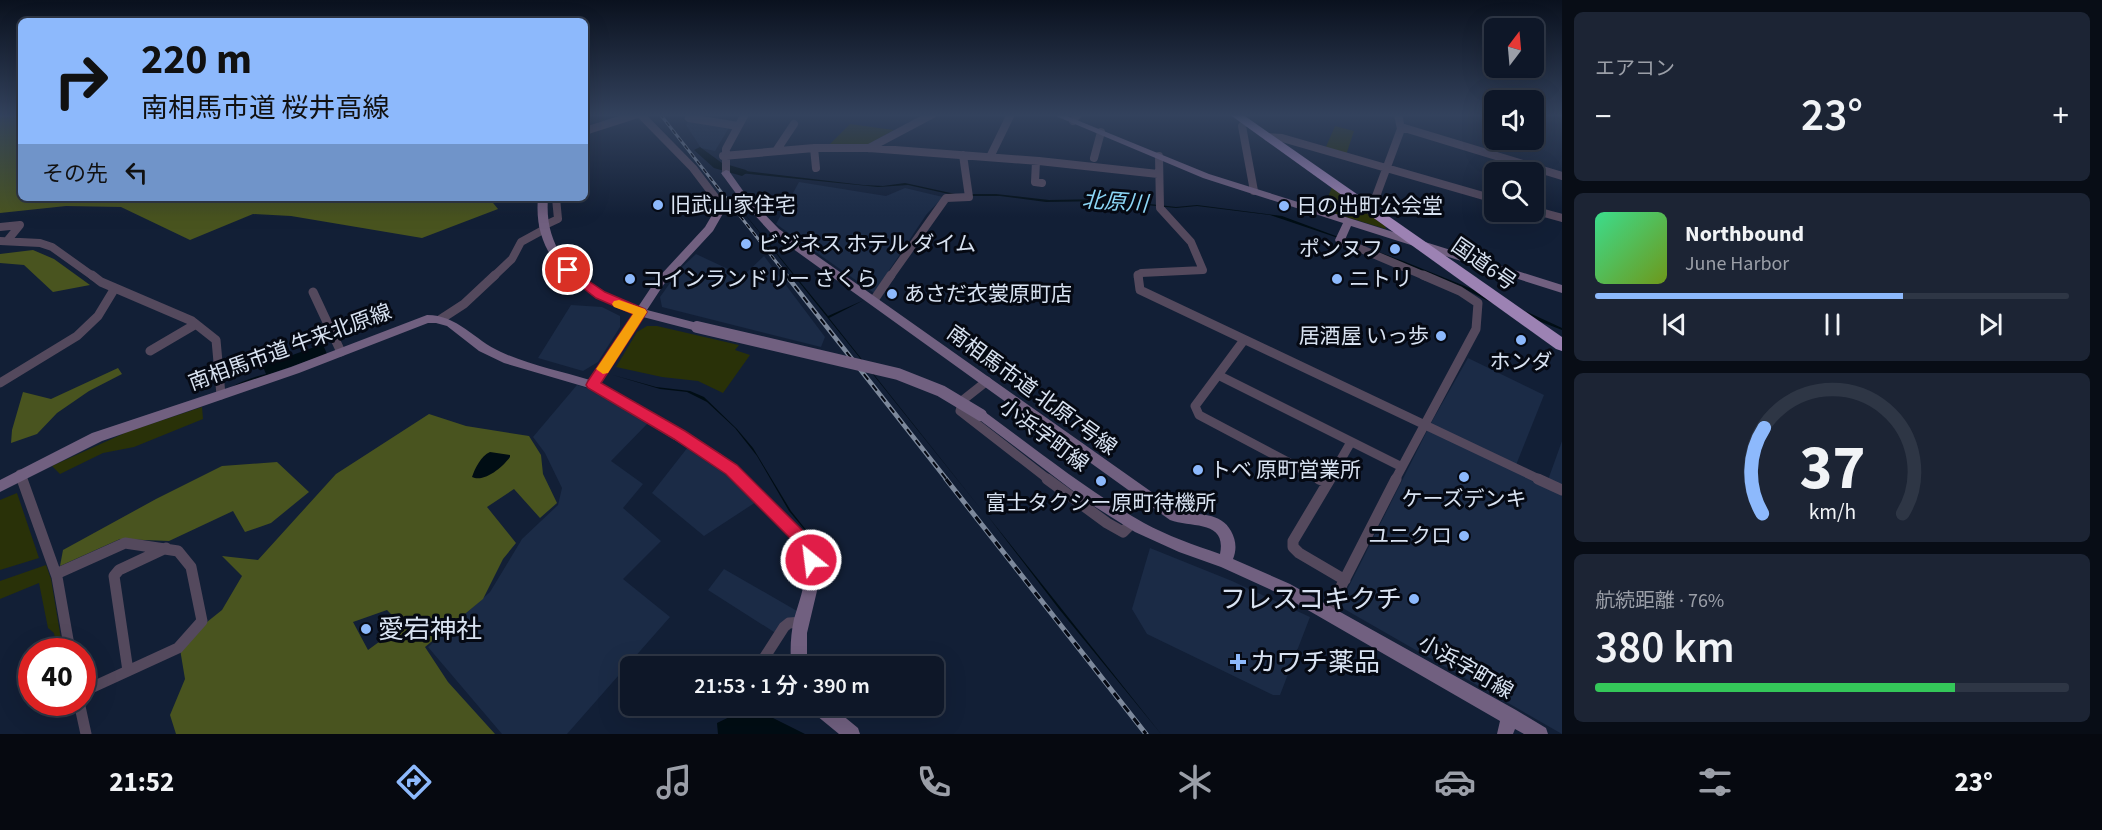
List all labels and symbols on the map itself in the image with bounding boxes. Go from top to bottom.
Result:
north arrow [1484,18,1544,78]
water label: 北原川 [1081,184,1151,220]
place label: 旧武山家住宅 [670,190,796,220]
place label: 日の出町公会堂 [1296,191,1443,221]
marker: 旧武山家住宅 [651,198,665,212]
marker: 日の出町公会堂 [1277,199,1291,213]
place label: ビジネス ホテル ダイム [758,229,976,259]
street label: 国道6号 [1445,231,1523,297]
place label: ポンヌフ [1299,234,1383,264]
marker: ビジネス ホテル ダイム [739,237,753,251]
marker: ポンヌフ [1388,242,1402,256]
pin [542,244,593,295]
place label: コインランドリー さくら [642,264,877,294]
place label: ニトリ [1349,264,1412,294]
marker: コインランドリー さくら [623,272,637,286]
marker: ニトリ [1330,272,1344,286]
place label: あさだ衣裳原町店 [904,279,1072,309]
marker: あさだ衣裳原町店 [885,287,899,301]
street label: 南相馬市道 牛来北原線 [184,296,396,398]
street label: 南相馬市道 北原7号線 [941,318,1123,462]
place label: 居酒屋 いっ歩 [1299,321,1429,351]
marker: 居酒屋 いっ歩 [1434,329,1448,343]
marker: ホンダ [1514,333,1528,347]
place label: ホンダ [1490,347,1553,377]
street label: 小浜字町線 [993,391,1095,479]
place label: トベ 原町営業所 [1210,455,1361,485]
marker: トベ 原町営業所 [1191,463,1205,477]
marker: ケーズデンキ [1457,470,1471,484]
marker: 富士タクシー原町待機所 [1094,474,1108,488]
place label: ケーズデンキ [1402,484,1526,514]
place label: 富士タクシー原町待機所 [986,488,1217,518]
place label: ユニクロ [1368,521,1452,551]
position arrow [779,528,843,592]
marker: ユニクロ [1457,529,1471,543]
place label: フレスコキクチ [1220,581,1402,618]
marker: フレスコキクチ [1407,592,1421,606]
place label: 愛宕神社 [378,611,482,648]
marker: 愛宕神社 [359,622,373,636]
street label: 小浜字町線 [1413,628,1519,706]
speed limit sign: 40 [18,638,96,716]
place label: カワチ薬品 [1250,644,1380,681]
marker: カワチ薬品 [1231,655,1245,669]

